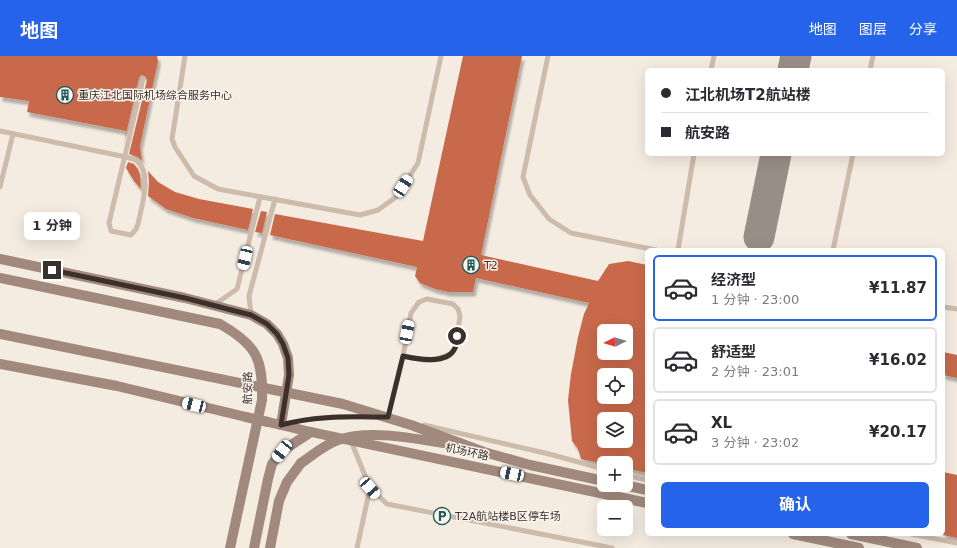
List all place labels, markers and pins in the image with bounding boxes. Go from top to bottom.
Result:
building icon: 重庆江北国际机场综合服务中心 [55,85,75,105]
place label: 重庆江北国际机场综合服务中心 [78,89,232,102]
building icon: T2 [461,255,481,275]
place label: T2 [483,259,498,272]
parking icon: T2A航站楼B区停车场 [432,506,452,526]
place label: T2A航站楼B区停车场 [454,510,561,523]

